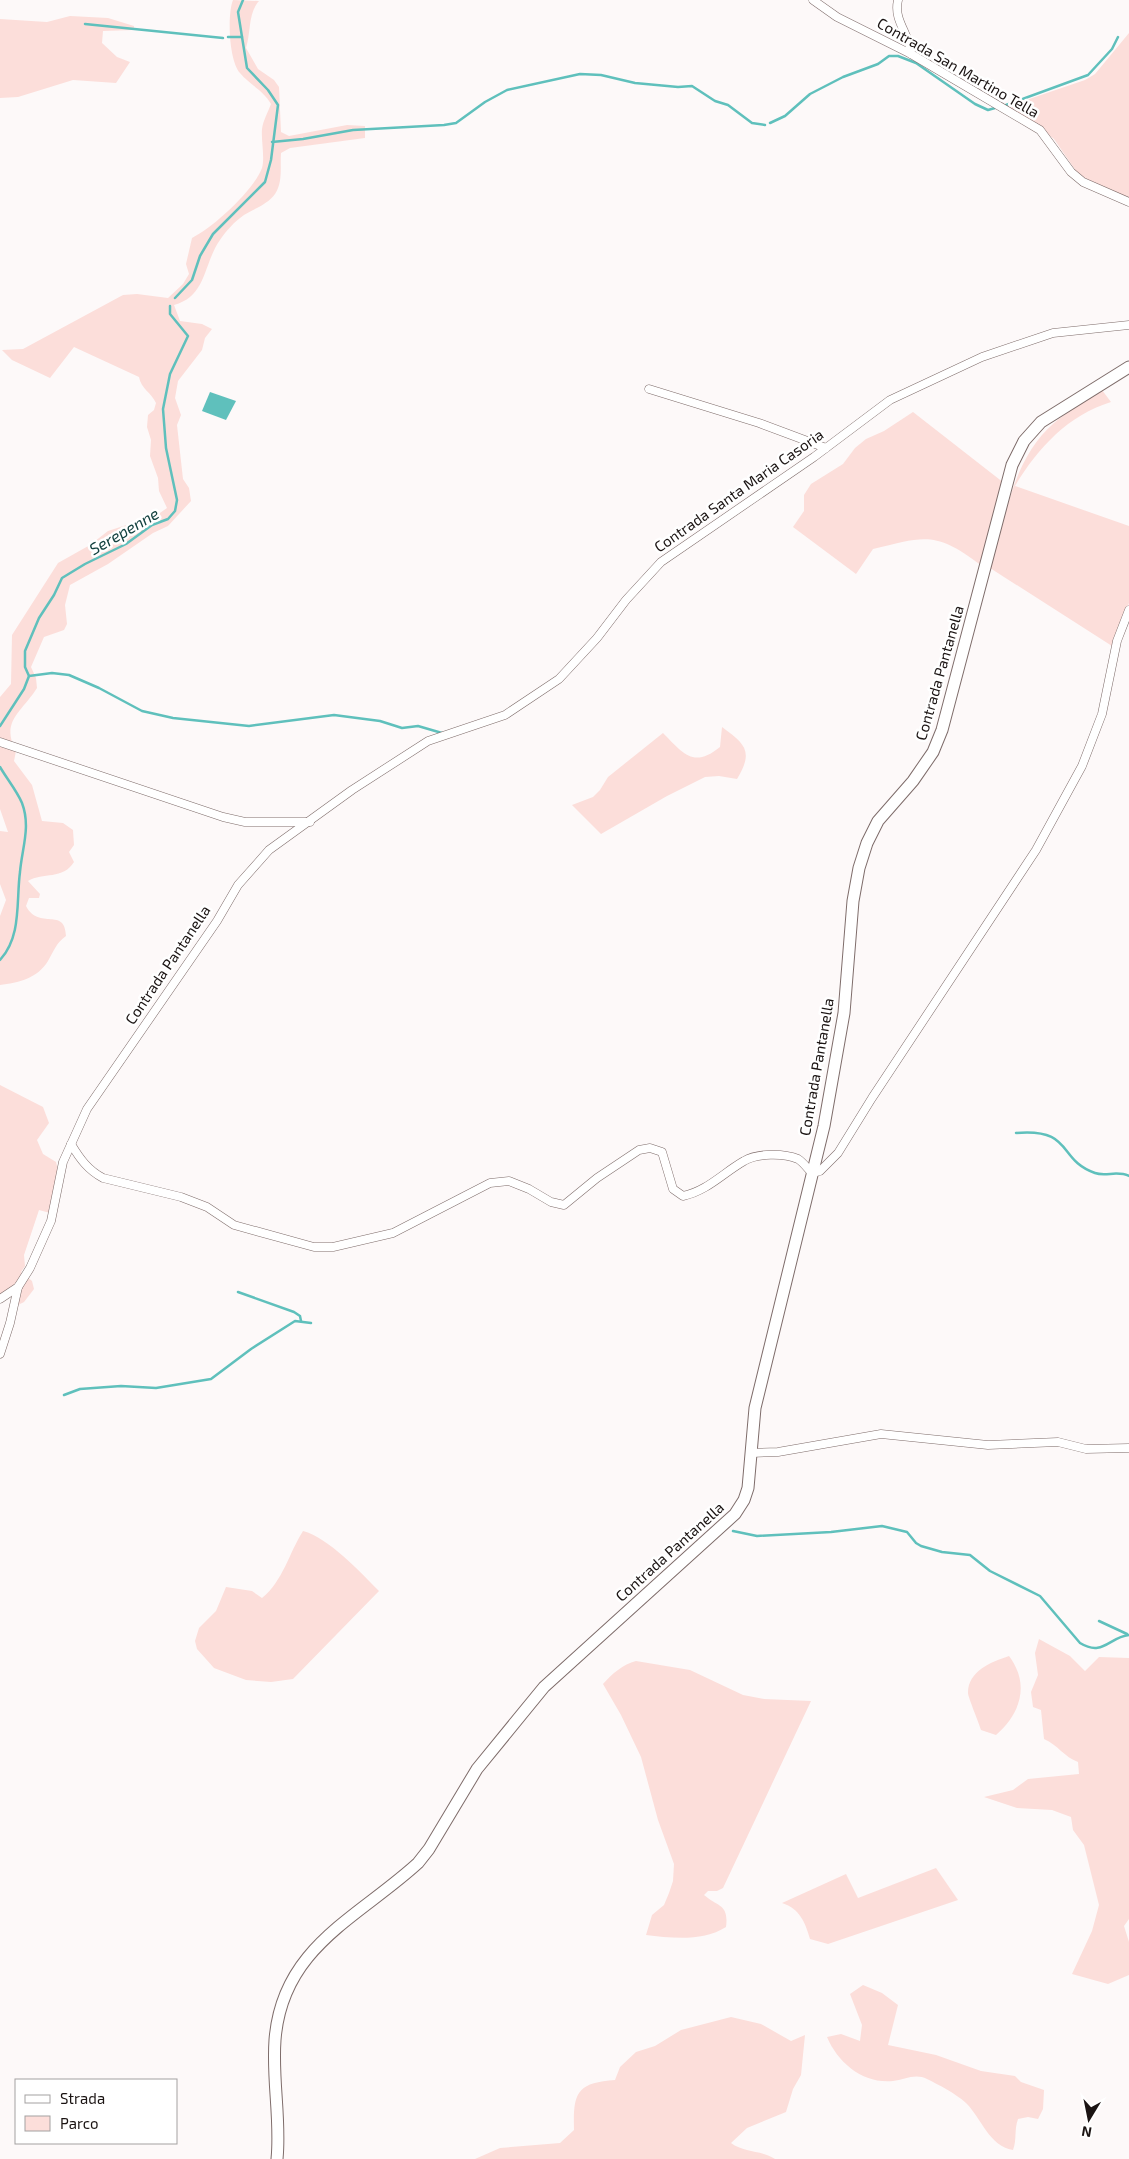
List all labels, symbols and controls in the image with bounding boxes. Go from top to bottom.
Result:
street label: Contrada San Martino Tella [874,13,1043,121]
street label: Contrada Santa Maria Casoria [650,425,826,556]
water label: Serepenne [86,503,162,558]
street label: Contrada Pantanella [911,603,967,742]
street label: Contrada Pantanella [121,902,214,1027]
street label: Contrada Pantanella [795,997,837,1137]
street label: Contrada Pantanella [611,1498,727,1605]
legend [15,2079,178,2144]
text: Strada [60,2089,105,2107]
north arrow [1064,2094,1114,2144]
text: Parco [60,2114,99,2132]
text: N [1080,2123,1093,2142]

